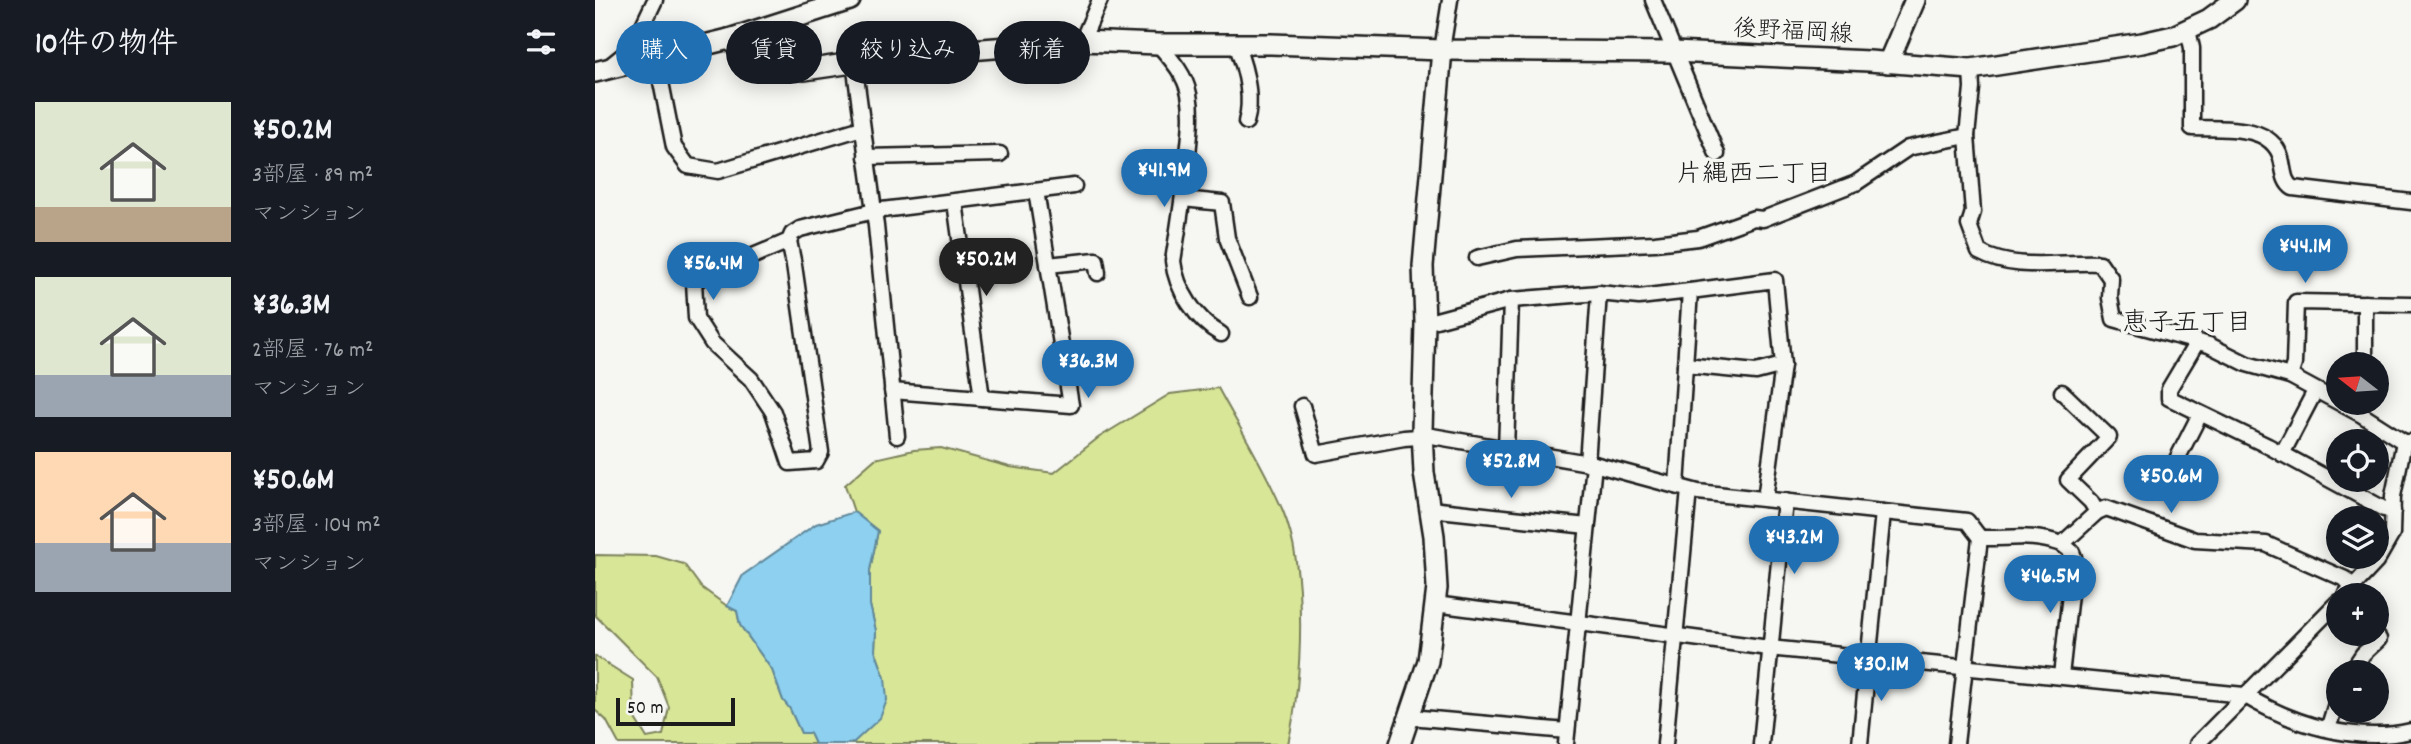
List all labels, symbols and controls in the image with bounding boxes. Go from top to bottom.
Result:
street label: 後野福岡線 [1732,13,1854,53]
chip: 購入 [616,21,712,84]
chip: 賃貸 [726,21,822,84]
chip: 絞り込み [836,21,980,84]
chip: 新着 [994,21,1090,84]
icon: filters [522,23,560,61]
text: 10件の物件 [35,25,178,68]
text: ¥50.2M [252,111,332,154]
icon: home [91,130,175,214]
pin: ¥41.9M [1107,150,1221,209]
text: ¥41.9M [1137,155,1191,188]
district label: 片縄西二丁目 [1676,157,1832,194]
text: 3部屋 · 89 m² [252,160,373,193]
text: マンション [252,199,366,232]
pin: ¥44.1M [2248,226,2362,285]
text: ¥44.1M [2279,231,2331,264]
pin: ¥50.2M [929,238,1043,298]
pin: ¥56.4M [656,243,770,302]
text: ¥50.2M [955,244,1017,277]
text: ¥56.4M [683,248,743,281]
text: ¥36.3M [252,286,330,329]
icon: home [91,305,175,389]
district label: 恵子五丁目 [2122,306,2252,343]
text: 2部屋 · 76 m² [252,335,373,368]
pin: ¥36.3M [1031,340,1145,400]
text: ¥36.3M [1058,346,1118,379]
north arrow [2326,352,2389,415]
map controls [2326,352,2389,723]
text: マンション [252,374,366,407]
button: locate [2326,429,2389,492]
pin: ¥52.8M [1454,440,1568,500]
text: ¥52.8M [1482,446,1540,479]
pin: ¥50.6M [2114,456,2228,515]
text: ¥50.6M [252,461,334,504]
text: ¥50.6M [2140,461,2202,494]
icon: home [91,480,175,564]
button: layers [2326,506,2389,569]
text: 3部屋 · 104 m² [252,510,381,543]
pin: ¥43.2M [1737,516,1851,576]
text: ¥43.2M [1765,522,1823,555]
text: マンション [252,549,366,582]
pin: ¥46.5M [1993,556,2107,615]
text: ¥46.5M [2020,561,2080,594]
button: + [2326,583,2389,646]
pin: ¥30.1M [1824,644,1938,703]
text: ¥30.1M [1853,649,1909,682]
button: − [2326,660,2389,723]
scale bar [616,695,735,727]
text: 50 m [627,696,664,723]

